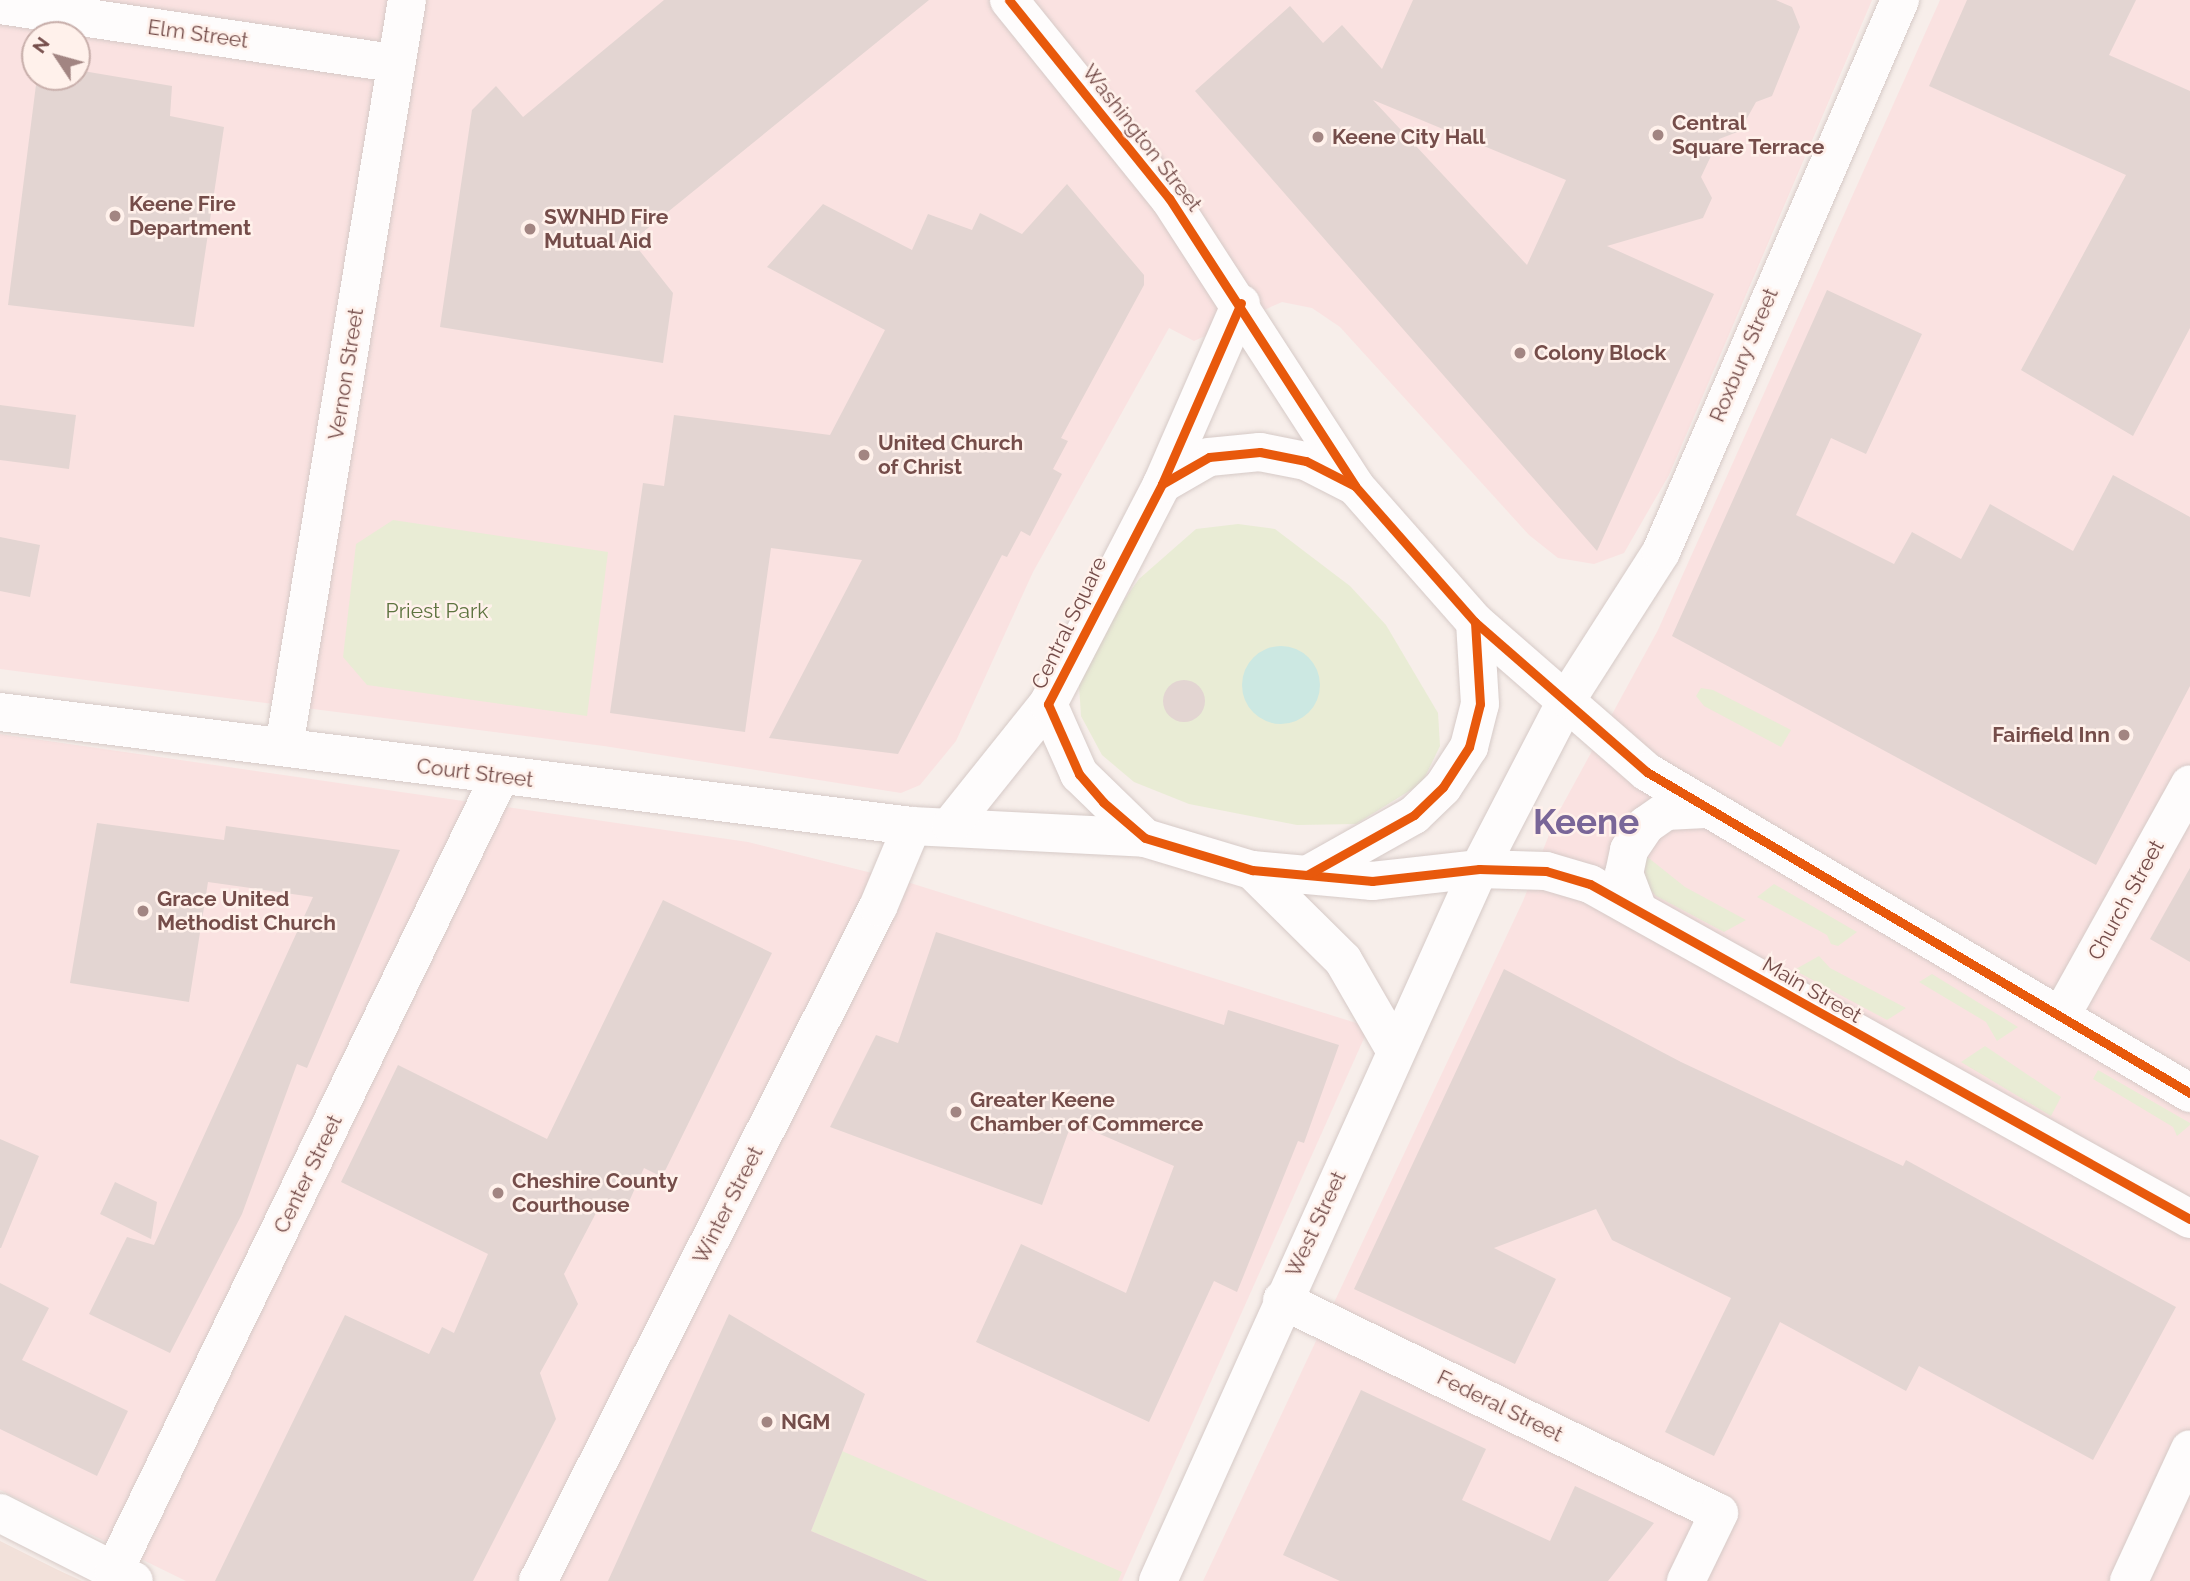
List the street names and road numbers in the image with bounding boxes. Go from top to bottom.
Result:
street label: Elm Street [146,14,250,54]
street label: Washington Street [1077,59,1207,217]
street label: Roxbury Street [1704,284,1784,426]
street label: Vernon Street [323,306,369,442]
street label: Central Square [1026,552,1112,694]
street label: Court Street [415,753,535,793]
street label: Church Street [2083,836,2169,964]
street label: Main Street [1758,952,1866,1028]
street label: Center Street [268,1111,348,1237]
street label: Winter Street [688,1142,768,1268]
street label: West Street [1281,1167,1351,1281]
street label: Federal Street [1433,1365,1567,1447]

